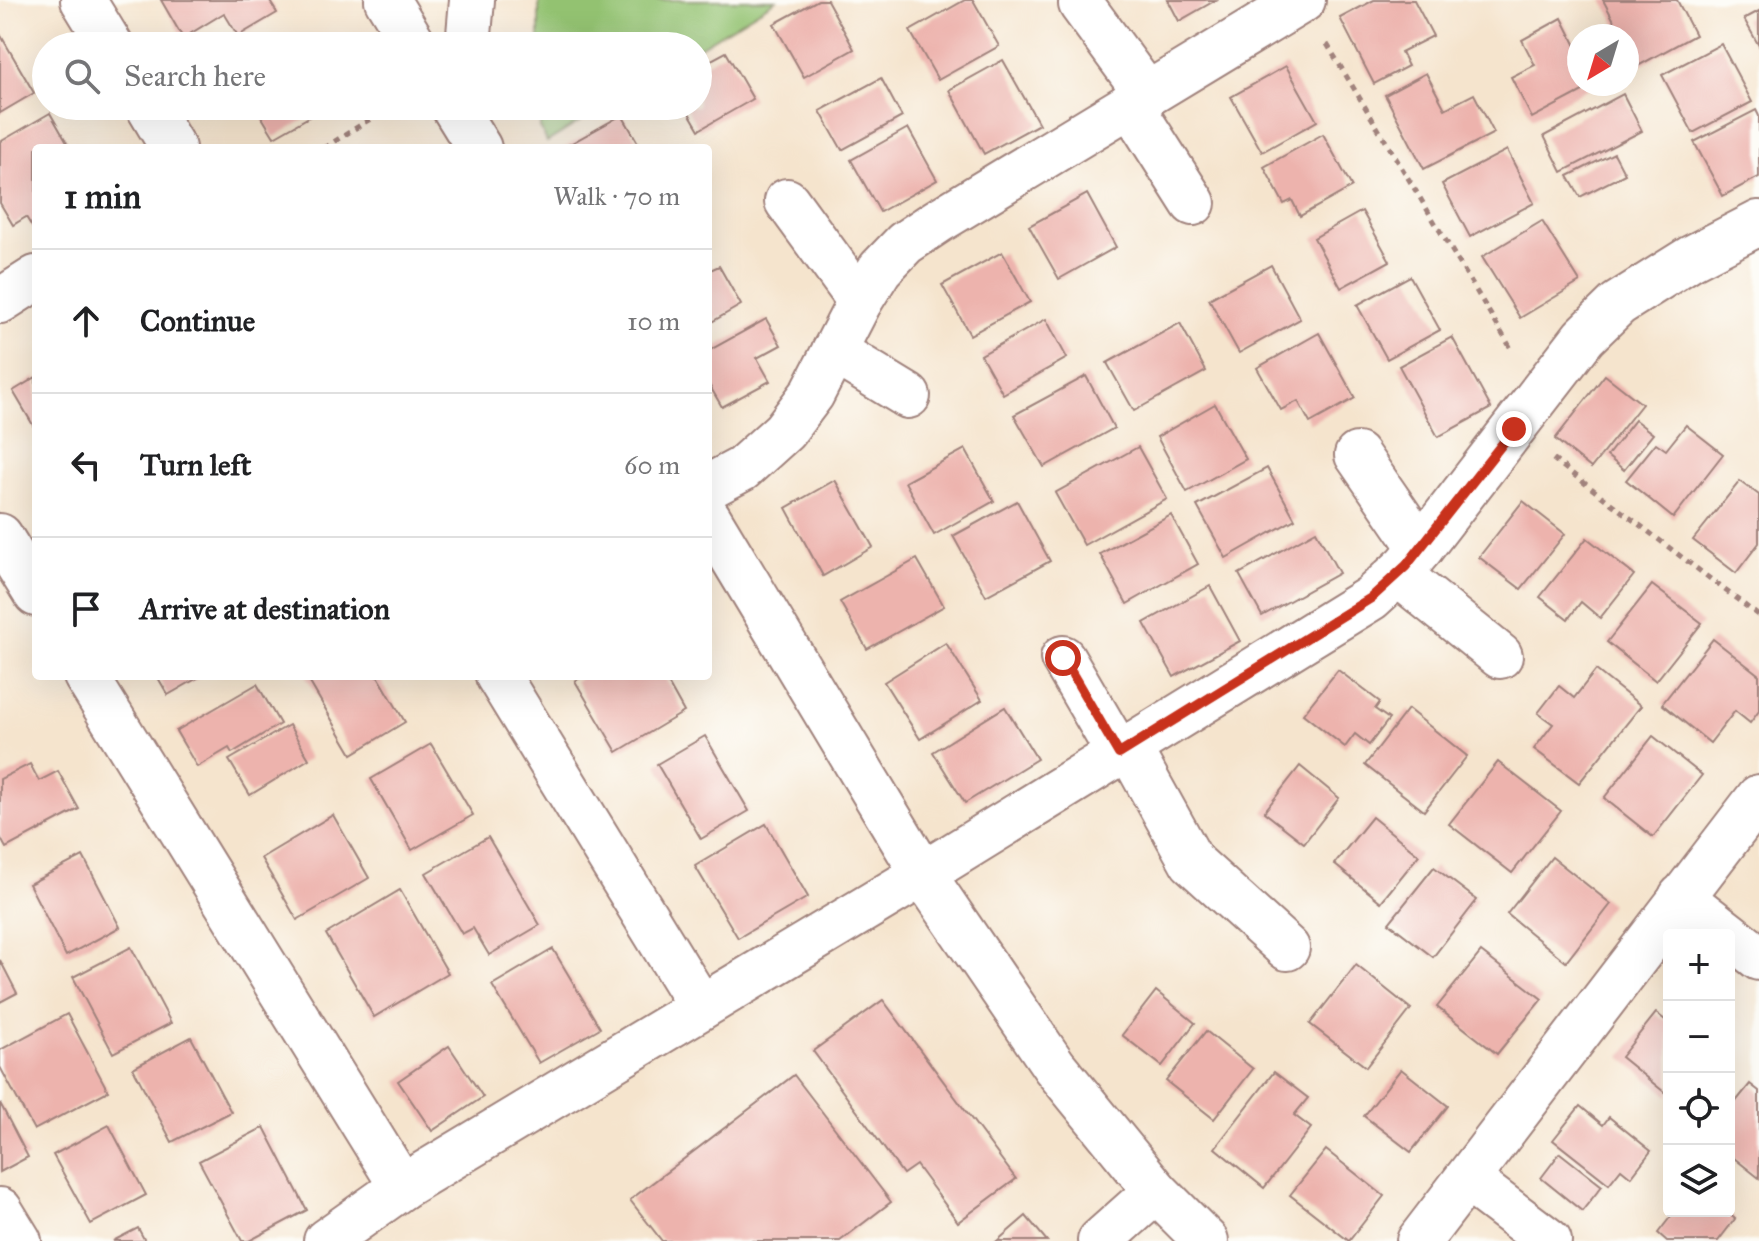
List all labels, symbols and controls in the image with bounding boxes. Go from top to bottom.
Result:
north arrow [1567,24,1639,96]
search box [32,32,712,120]
icon: search [60,54,104,98]
text: Search here [124,58,266,94]
text: 1 min [64,176,141,217]
text: Walk · 70 m [553,180,680,212]
icon: ahead [64,299,108,343]
text: Continue [140,303,255,339]
text: 10 m [627,305,680,337]
route end [1496,411,1532,447]
icon: left [64,443,108,487]
text: Turn left [140,447,251,483]
text: 60 m [624,449,680,481]
icon: arrive [64,587,108,631]
text: Arrive at destination [140,591,390,627]
route start [1045,640,1081,676]
map controls [1663,929,1735,1217]
button: + [1663,929,1735,1001]
button: − [1663,1001,1735,1073]
button: locate [1663,1073,1735,1145]
button: layers [1663,1145,1735,1217]

